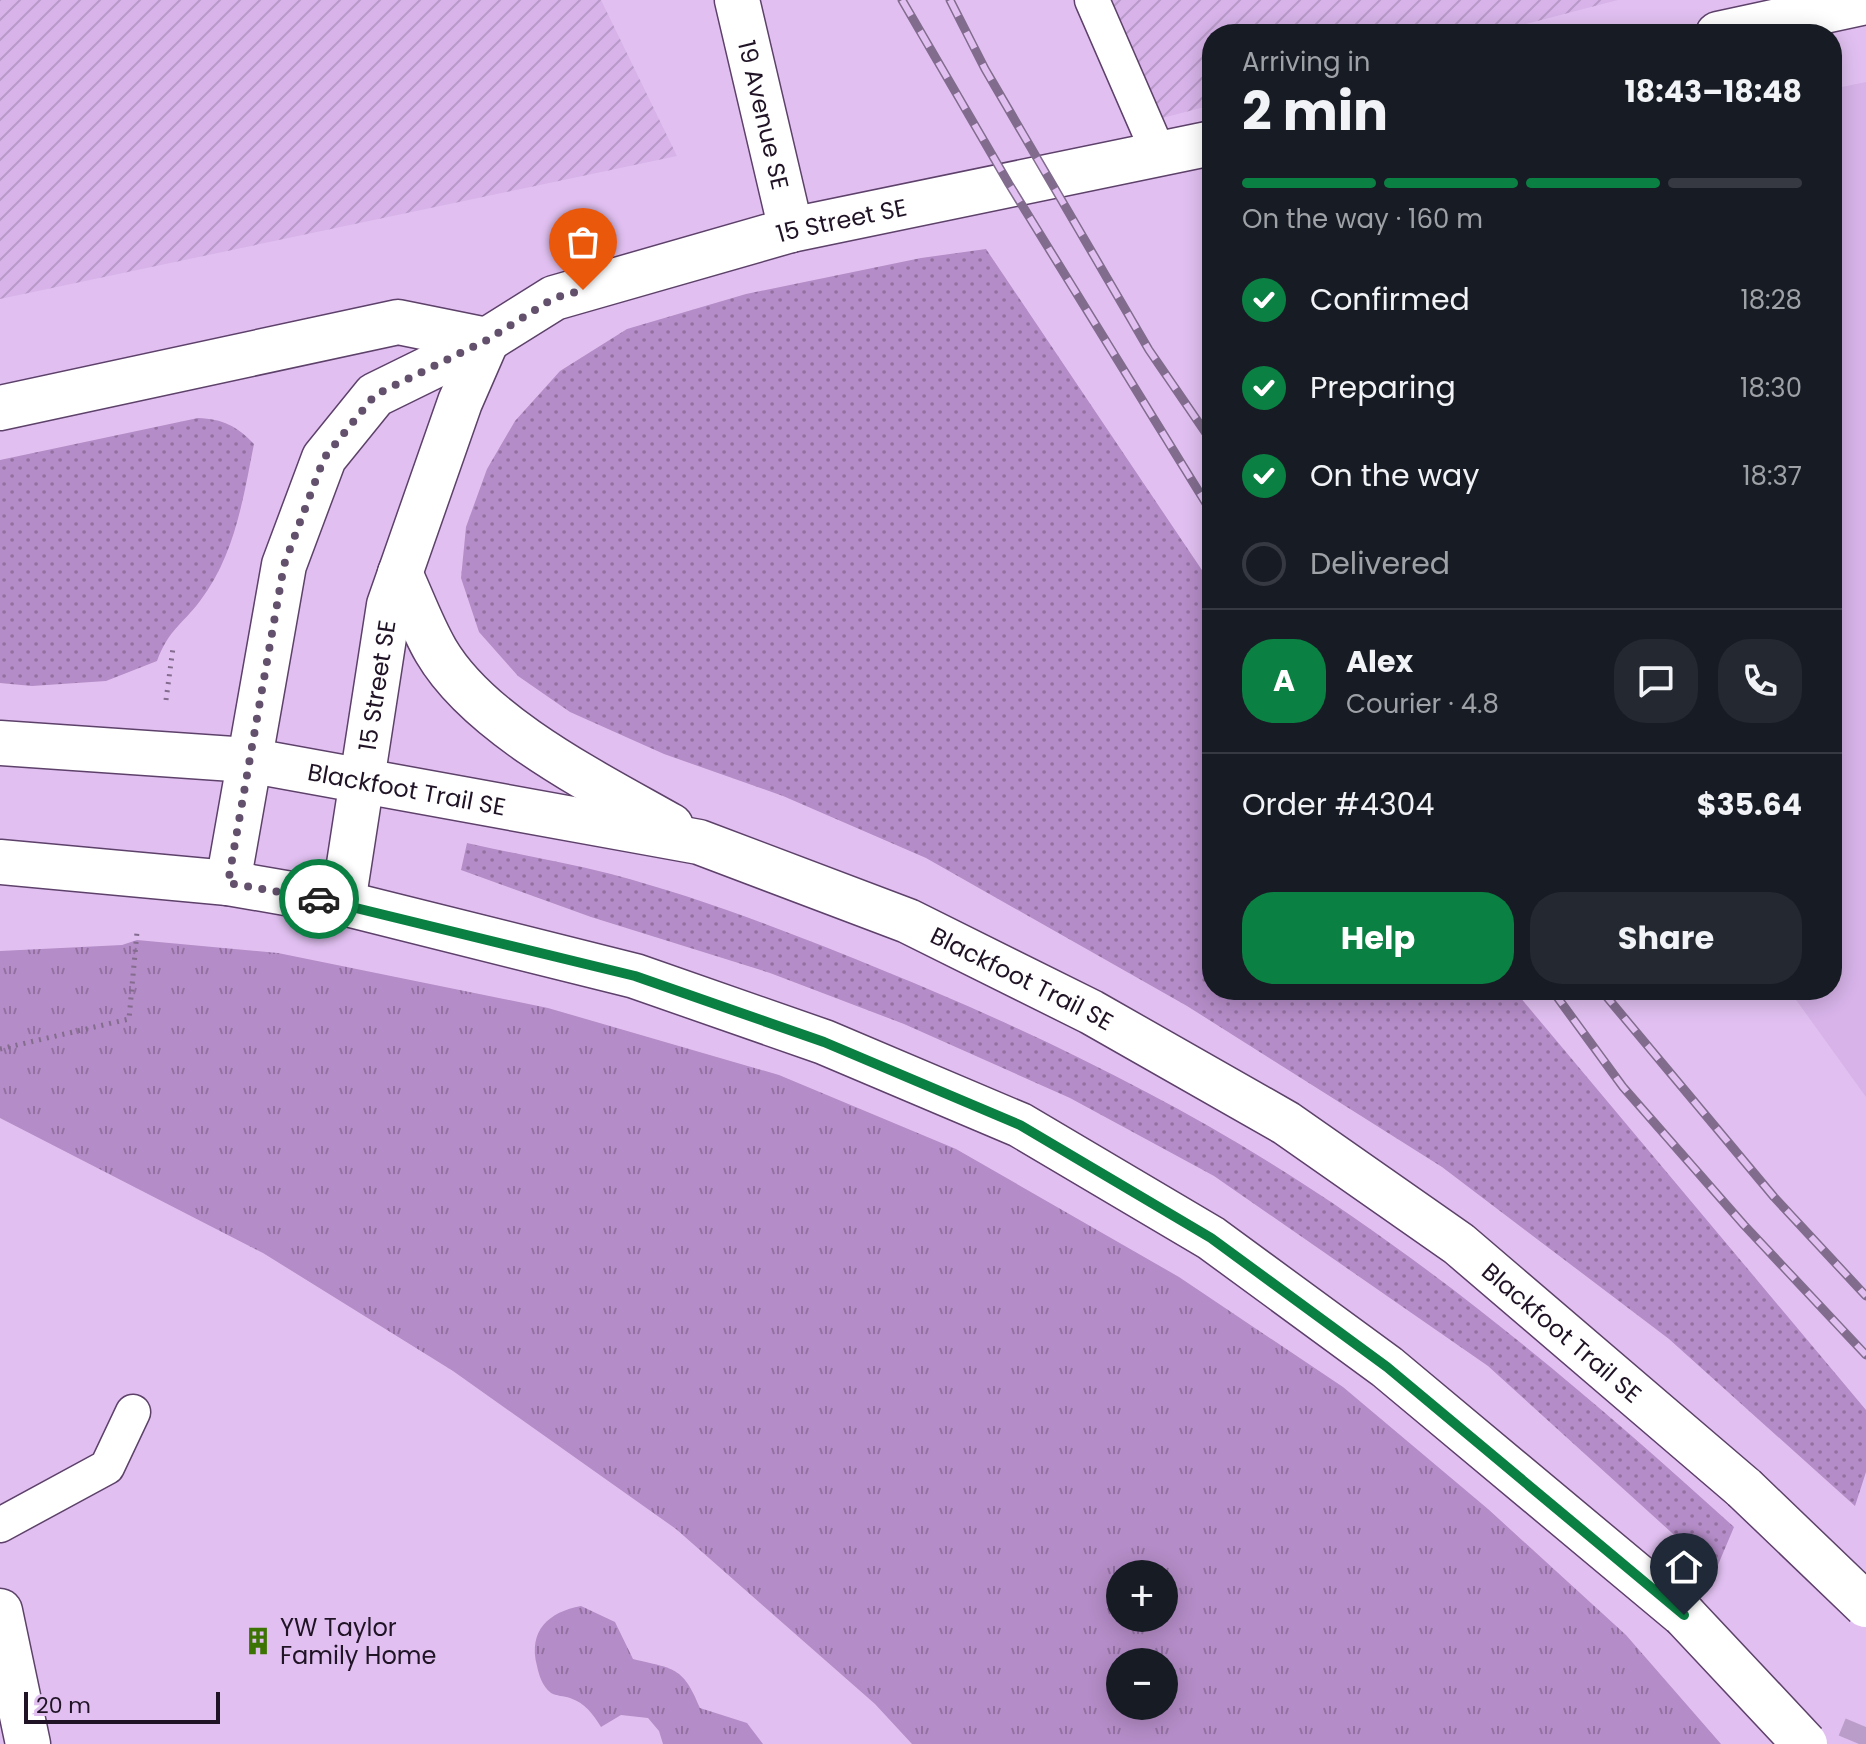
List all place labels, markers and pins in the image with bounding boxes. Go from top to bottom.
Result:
pin [549,208,617,290]
pin [1650,1533,1718,1615]
place label: YW Taylor Family Home [280,1611,436,1672]
building icon: YW Taylor Family Home [243,1626,273,1656]

